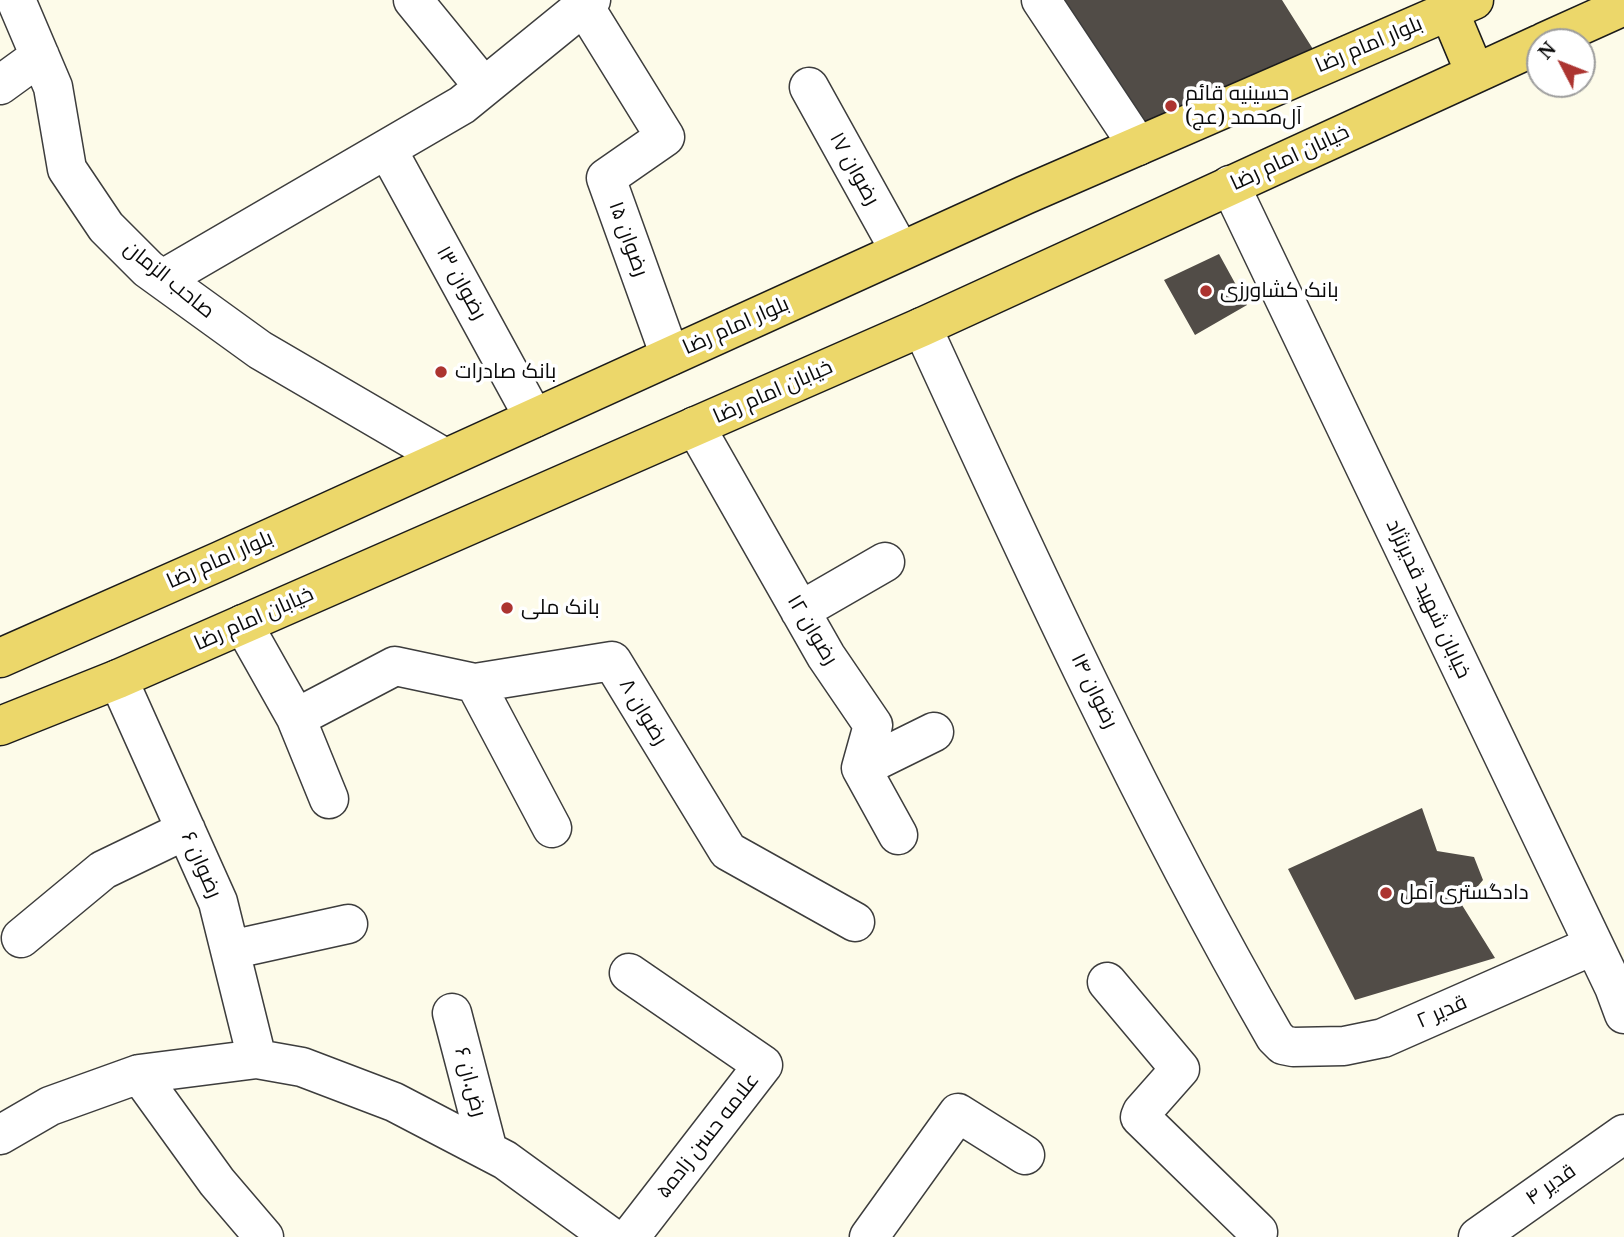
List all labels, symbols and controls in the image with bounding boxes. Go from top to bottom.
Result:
street label: بلوار امام رضا [1312,11,1426,79]
north arrow [1526,28,1596,98]
text: N [1532,36,1562,65]
place label: حسینیه قائم آل‌محمد (عج) [1185,81,1302,131]
marker: حسینیه قائم آل‌محمد (عج) [1163,98,1179,114]
street label: خیابان امام رضا [1227,120,1353,196]
street label: رضوان ۱۷ [824,128,884,210]
street label: رضوان ۱۵ [603,198,653,280]
street label: صاحب الزمان [119,236,219,324]
street label: رضوان ۱۳ [430,242,492,324]
place label: بانک کشاورزی [1220,278,1339,304]
marker: بانک کشاورزی [1198,283,1214,299]
street label: بلوار امام رضا [679,291,793,361]
street label: خیابان امام رضا [709,354,837,430]
place label: بانک صادرات [455,359,556,385]
marker: بانک صادرات [433,364,449,380]
street label: خيابان شهيد قديرنژاد [1380,515,1476,683]
street label: بلوار امام رضا [163,525,277,595]
street label: خیابان امام رضا [190,581,318,657]
street label: رضوان ۱۲ [781,590,843,670]
place label: بانک‌ ملی [521,595,600,621]
marker: بانک‌ ملی [499,600,515,616]
street label: رضوان ۱۴ [1065,649,1123,733]
street label: رضوان ۸ [613,674,673,750]
street label: رضوان ۶ [175,828,227,902]
place label: دادگستری آمل [1400,880,1529,906]
marker: دادگستری آمل [1378,885,1394,901]
street label: قدیر ۲ [1413,990,1471,1034]
street label: رض.ان ۶ [449,1044,491,1120]
street label: علامه حسن زاده۵ [651,1068,765,1204]
street label: قدیر ۴ [1521,1159,1581,1211]

